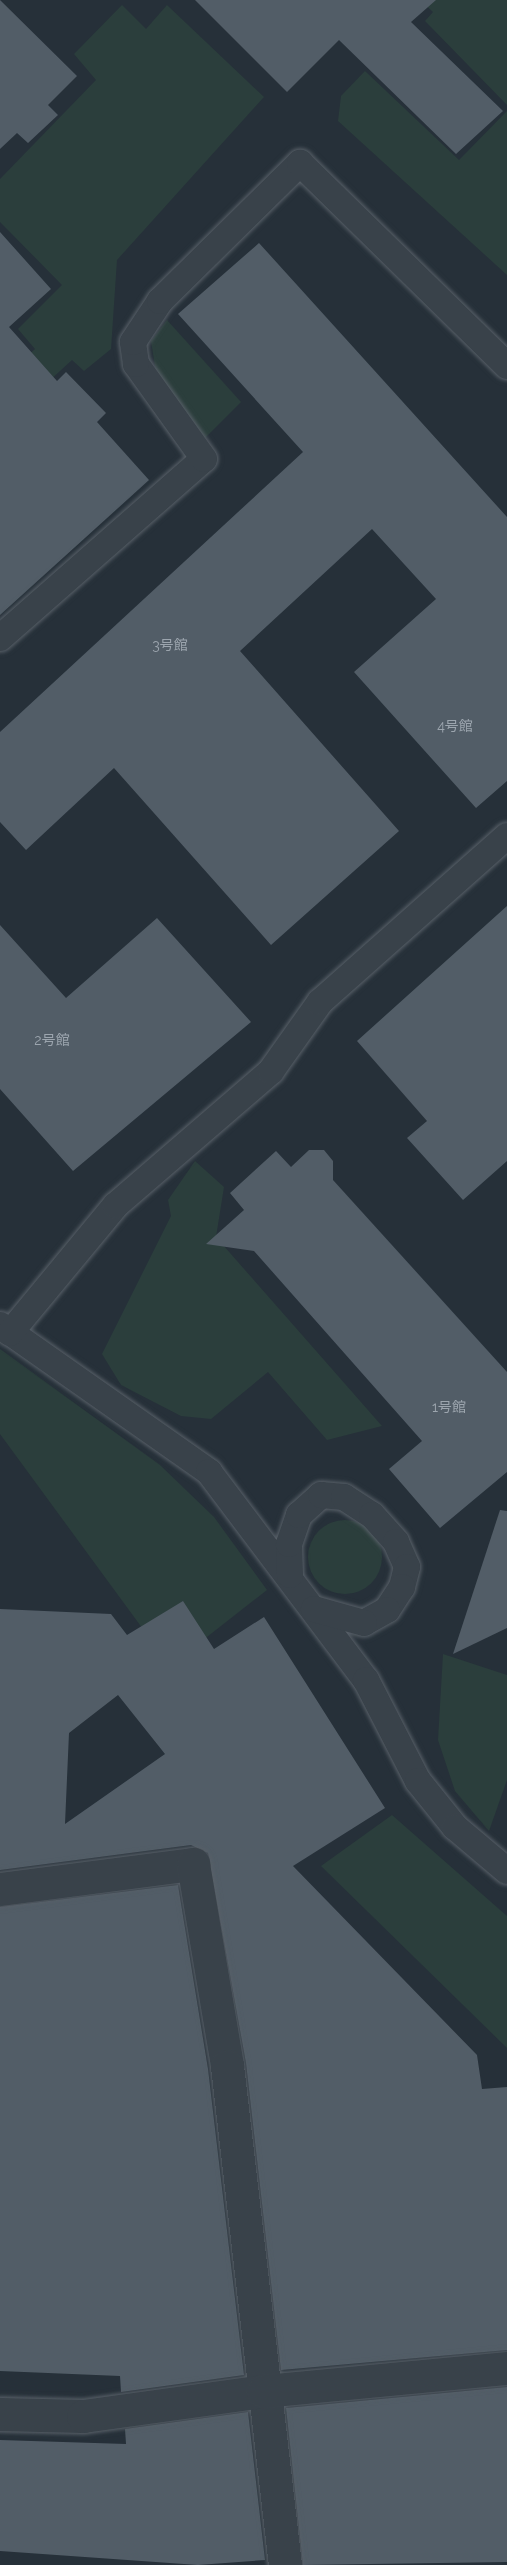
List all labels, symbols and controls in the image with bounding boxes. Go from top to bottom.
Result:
house number: 3号館 [152,637,188,653]
house number: 4号館 [437,718,473,734]
house number: 2号館 [34,1032,70,1048]
house number: 1号館 [432,1399,466,1415]

